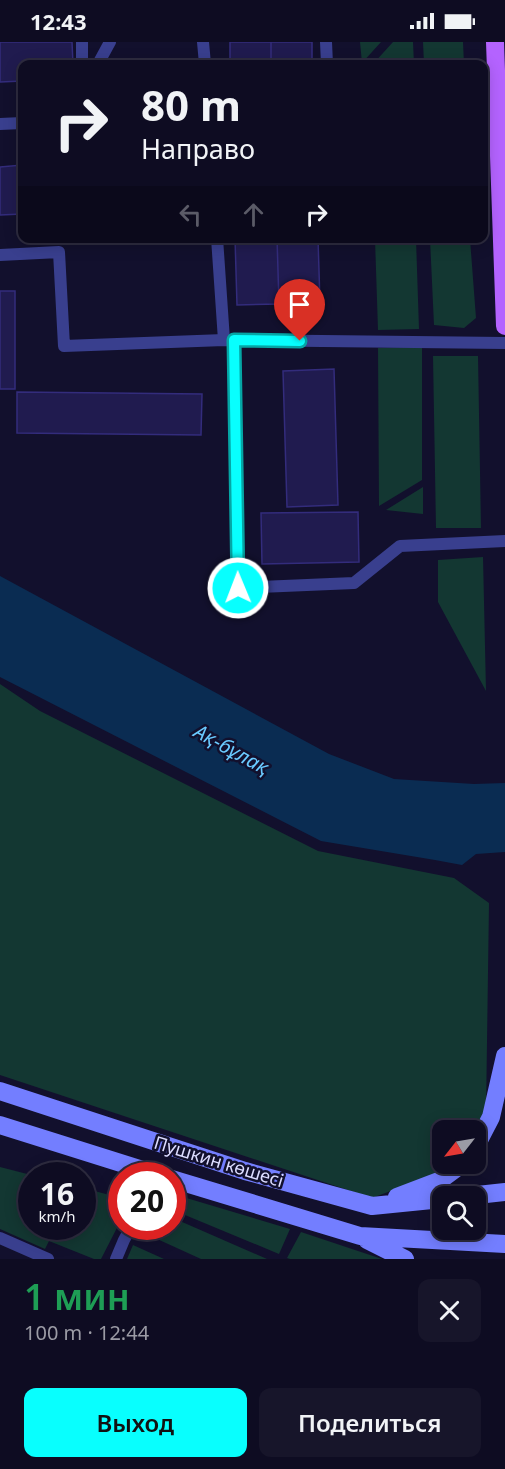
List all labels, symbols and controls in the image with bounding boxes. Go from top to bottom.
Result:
text: 12:43 [30,6,87,36]
text: 80 m [141,76,241,133]
icon: right [42,84,120,162]
text: Направо [141,130,255,167]
icon: left [174,198,207,231]
icon: ahead [237,198,270,231]
icon: right [300,198,333,231]
pin [274,279,325,341]
icon: arrive [283,288,316,321]
position arrow [206,556,270,620]
water label: Ақ-бұлақ [188,716,275,781]
north arrow [432,1120,486,1174]
map controls [432,1120,486,1240]
street label: Пушкин көшесі [151,1130,287,1192]
speed limit sign: 20 [108,1162,186,1240]
text: 16 [40,1173,74,1214]
button: search [432,1186,486,1240]
text: km/h [39,1206,75,1226]
text: 1 мин [24,1272,130,1321]
button: close [418,1279,481,1342]
text: 100 m · 12:44 [24,1319,149,1346]
button: Выход [24,1388,247,1457]
button: Поделиться [259,1388,481,1457]

